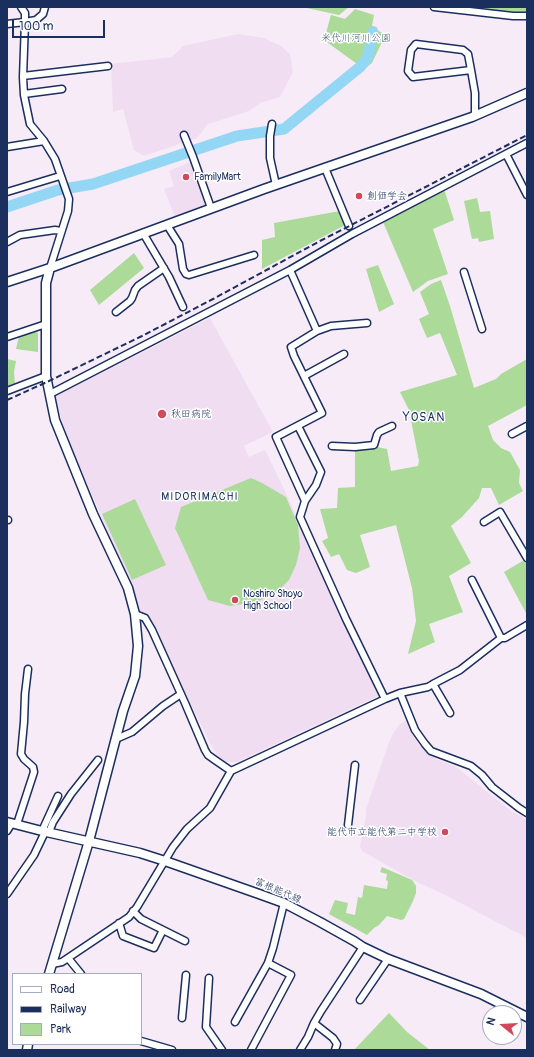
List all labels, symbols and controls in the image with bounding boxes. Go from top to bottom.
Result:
scale bar [14,12,107,38]
text: 100 m [19,19,53,34]
park label: 米代川河川公園 [321,32,391,44]
place label: FamilyMart [194,171,241,183]
marker: FamilyMart [181,172,191,182]
place label: 創価学会 [367,190,407,202]
marker: 創価学会 [354,191,364,201]
marker: 秋田病院 [156,408,168,420]
place label: 秋田病院 [171,408,211,420]
district label: YOSAN [403,411,445,425]
district label: MIDORIMACHI [161,490,239,504]
place label: Noshiro Shoyo High School [243,588,303,612]
marker: Noshiro Shoyo High School [230,595,240,605]
place label: 能代市立能代第二中学校 [327,826,437,838]
marker: 能代市立能代第二中学校 [440,827,450,837]
street label: 富根能代線 [253,876,303,906]
legend [12,973,142,1045]
text: Road [50,982,75,997]
text: Railway [50,1002,86,1017]
north arrow [482,1005,522,1045]
text: N [484,1016,498,1027]
text: Park [50,1022,71,1037]

